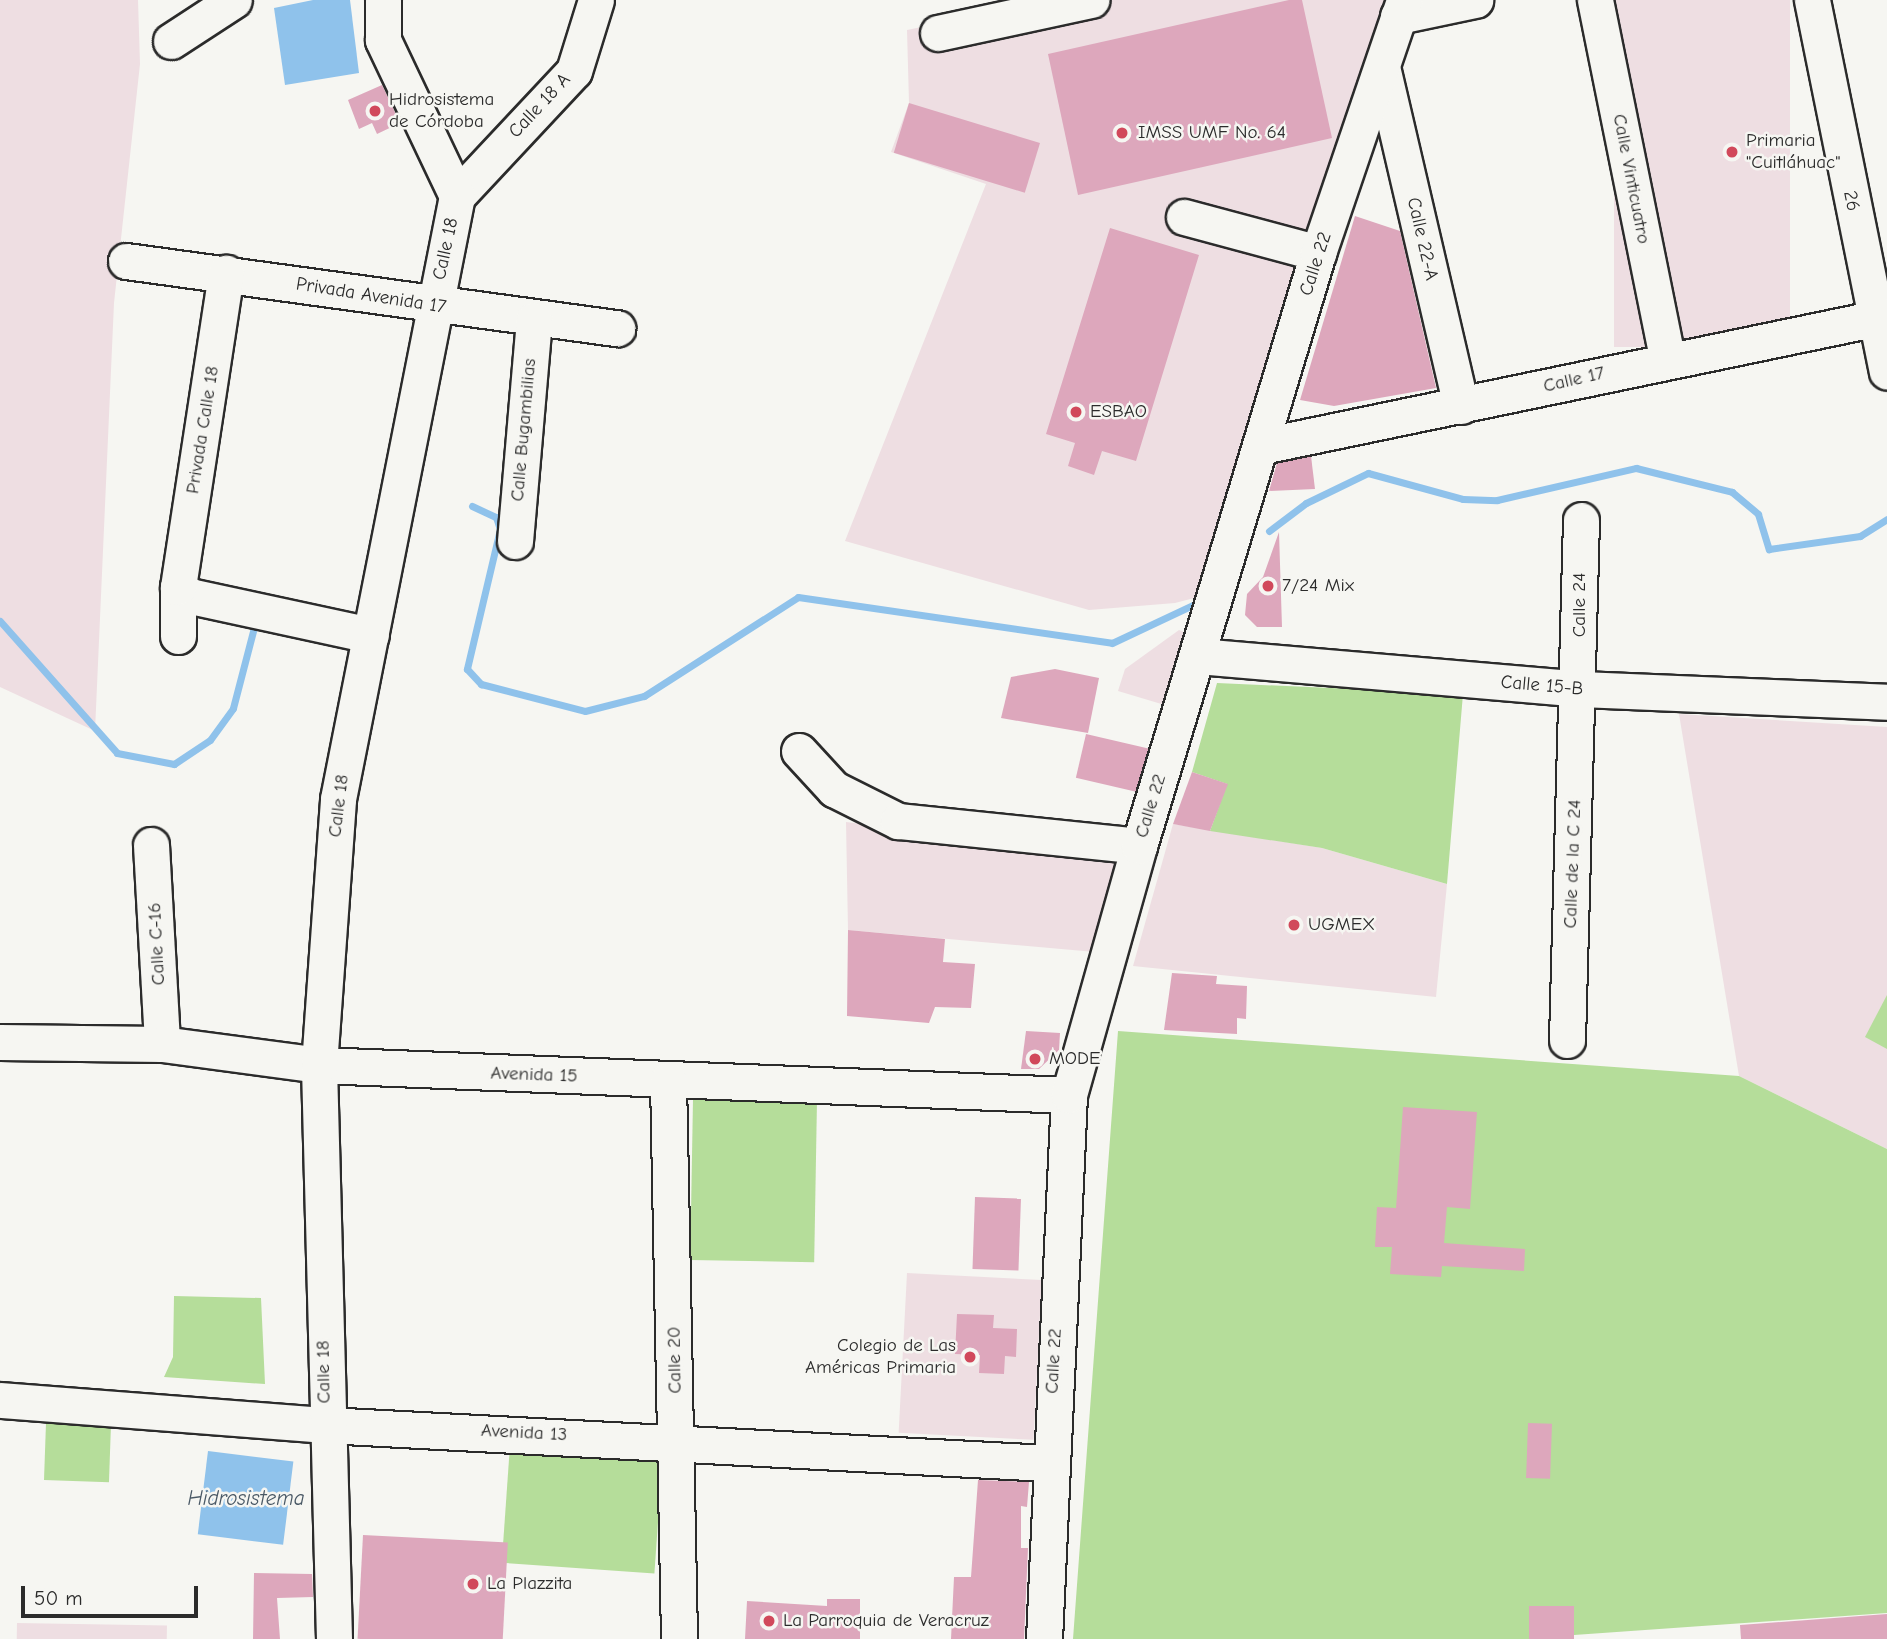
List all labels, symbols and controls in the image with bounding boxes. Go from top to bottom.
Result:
street label: Calle 18 A [504,69,576,143]
place label: Hidrosistema de Córdoba [389,89,494,133]
marker: Hidrosistema de Córdoba [367,103,383,119]
street label: Calle Vinticuatro [1607,112,1655,246]
place label: IMSS UMF No. 64 [1138,122,1286,144]
marker: IMSS UMF No. 64 [1112,123,1132,143]
place label: Primaria "Cuitláhuac" [1746,130,1840,174]
marker: Primaria "Cuitláhuac" [1724,144,1740,160]
street label: 26 [1838,189,1864,213]
street label: Calle 22-A [1401,195,1443,283]
street label: Calle 18 [428,216,464,282]
street label: Calle 22 [1295,229,1337,299]
street label: Privada Avenida 17 [294,273,448,319]
street label: Calle Bugambilias [506,358,542,502]
street label: Calle 17 [1541,362,1607,398]
street label: Privada Calle 18 [182,364,224,496]
place label: ESBAO [1090,401,1147,423]
marker: ESBAO [1068,404,1084,420]
street label: Calle 24 [1569,573,1591,637]
place label: 7/24 Mix [1282,575,1354,597]
marker: 7/24 Mix [1260,578,1276,594]
street label: Calle 15-B [1500,671,1584,701]
street label: Calle 22 [1131,771,1171,841]
street label: Calle 18 [324,773,354,839]
street label: Calle de la C 24 [1559,799,1587,929]
street label: Calle C-16 [143,902,171,986]
place label: UGMEX [1308,914,1375,936]
marker: UGMEX [1286,917,1302,933]
place label: MODE [1049,1048,1100,1070]
marker: MODE [1027,1051,1043,1067]
street label: Avenida 15 [490,1062,578,1088]
street label: Calle 20 [663,1326,687,1394]
street label: Calle 22 [1041,1328,1067,1394]
place label: Colegio de Las Américas Primaria [805,1335,956,1379]
street label: Calle 18 [312,1340,336,1404]
marker: Colegio de Las Américas Primaria [962,1349,978,1365]
street label: Avenida 13 [480,1419,568,1447]
water label: Hidrosistema [187,1485,305,1511]
scale bar [24,1572,201,1616]
place label: La Plazzita [487,1573,572,1595]
marker: La Plazzita [465,1576,481,1592]
text: 50 m [34,1586,83,1610]
place label: La Parroquia de Veracruz [783,1610,989,1632]
marker: La Parroquia de Veracruz [761,1613,777,1629]

